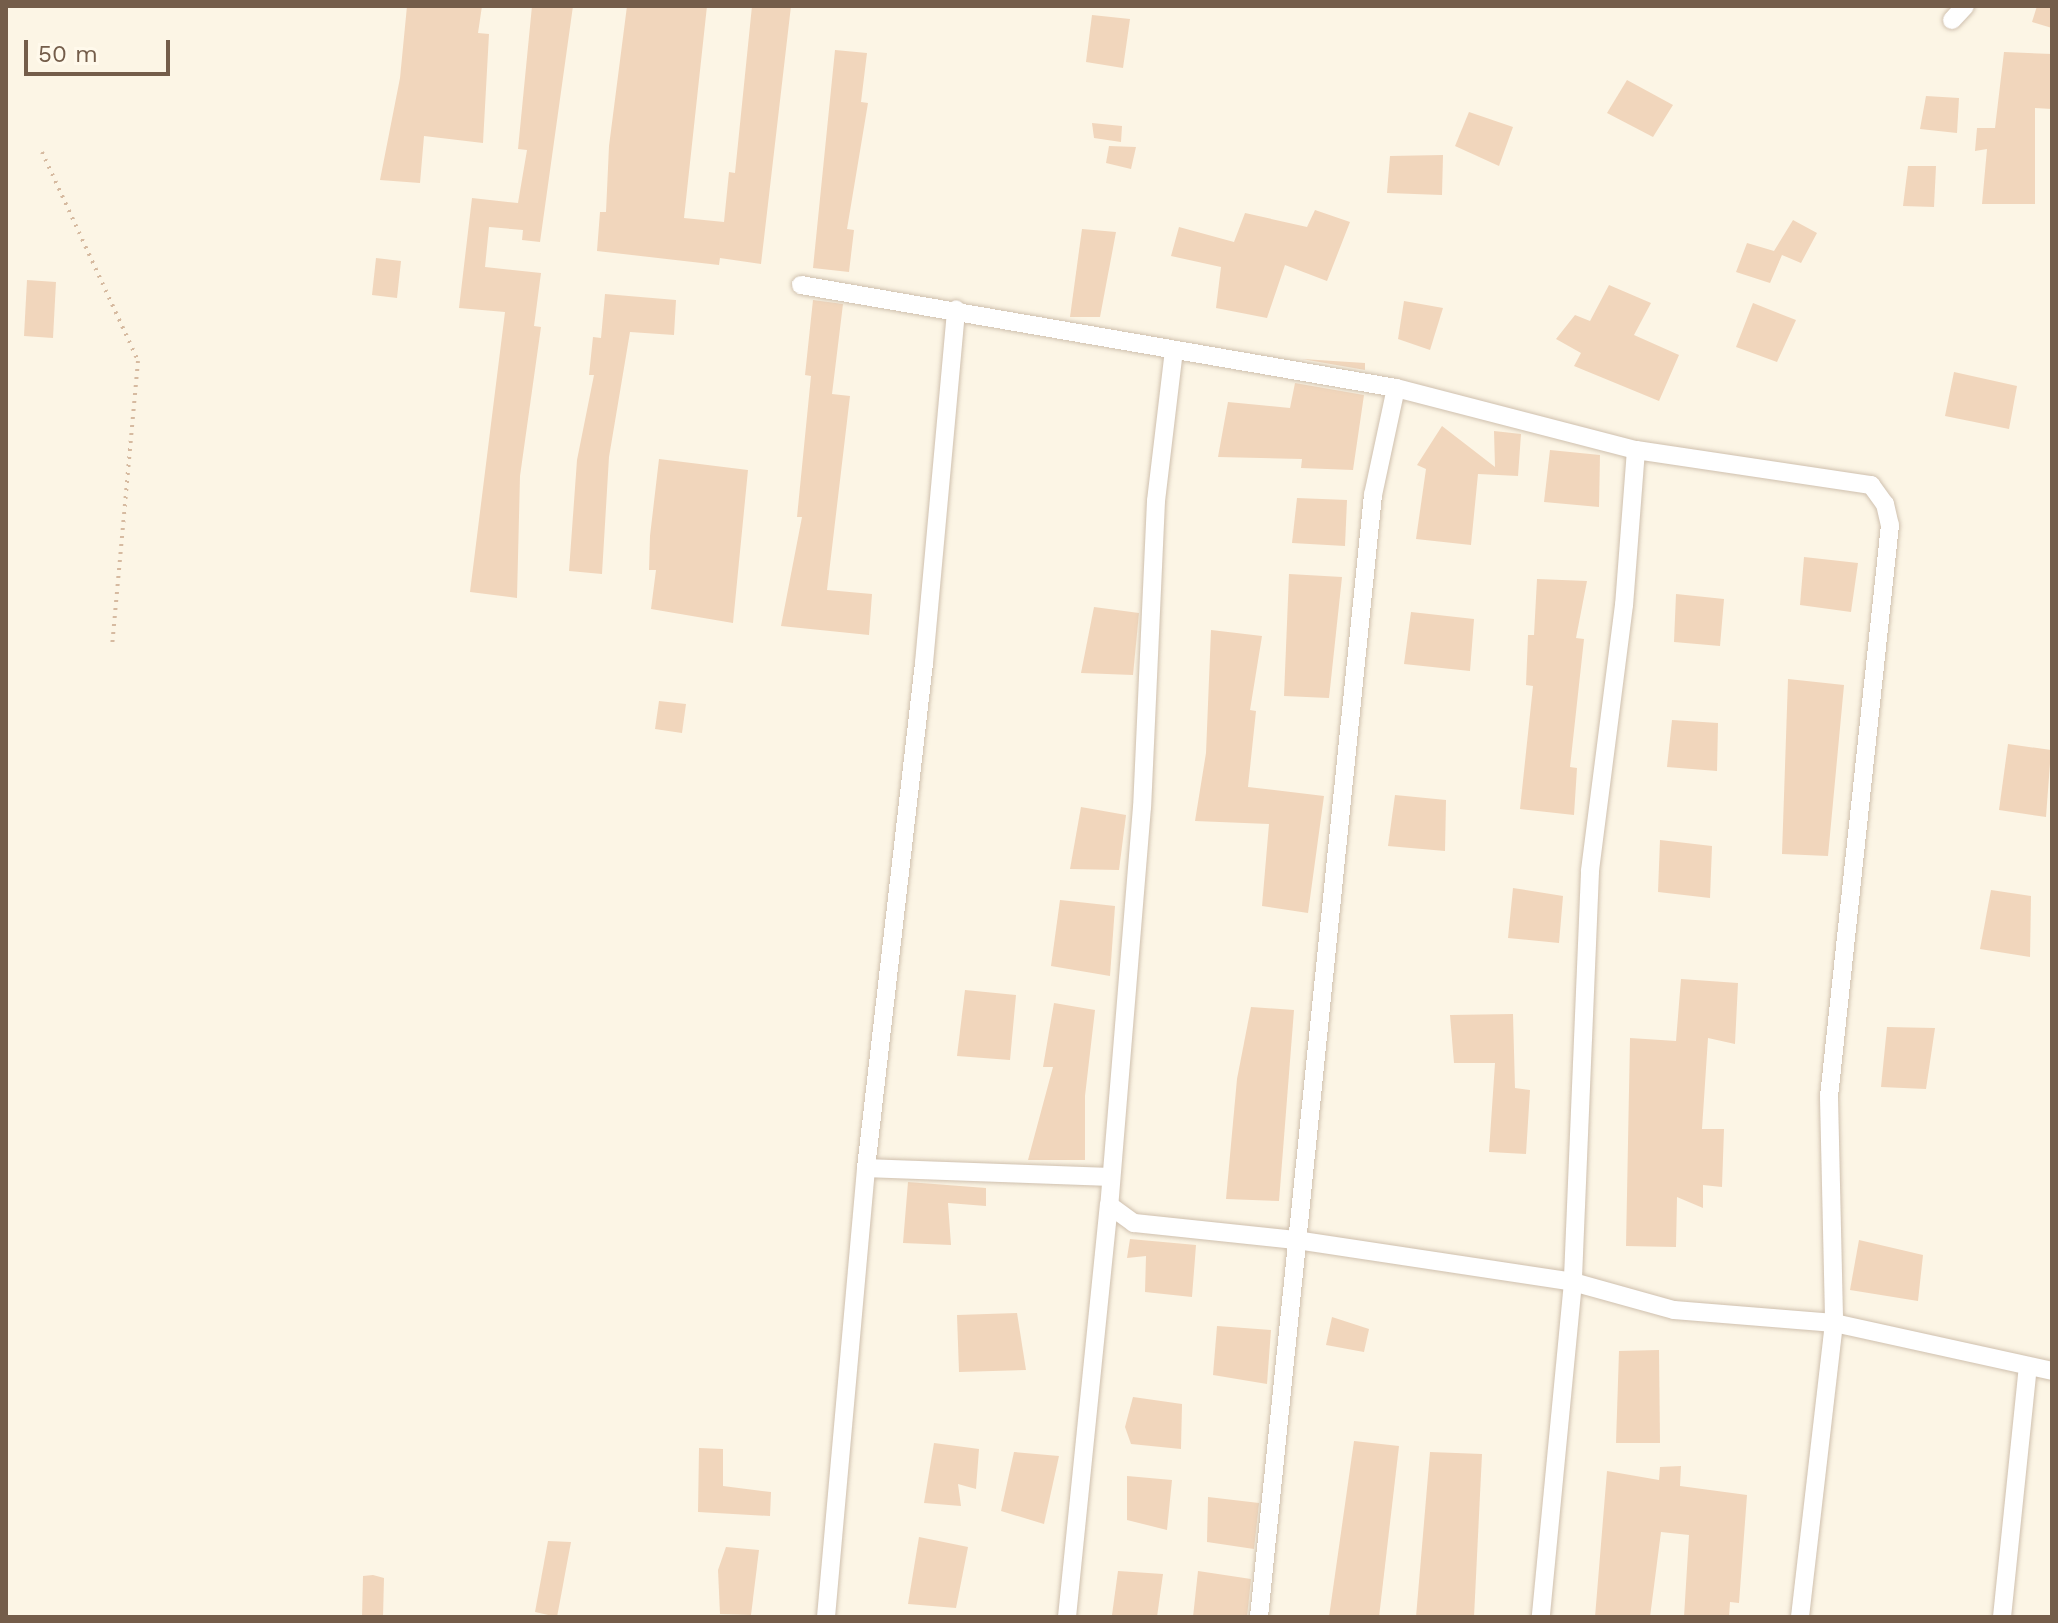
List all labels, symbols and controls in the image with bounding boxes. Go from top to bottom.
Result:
scale bar [28,24,174,74]
text: 50 m [38,40,98,68]

